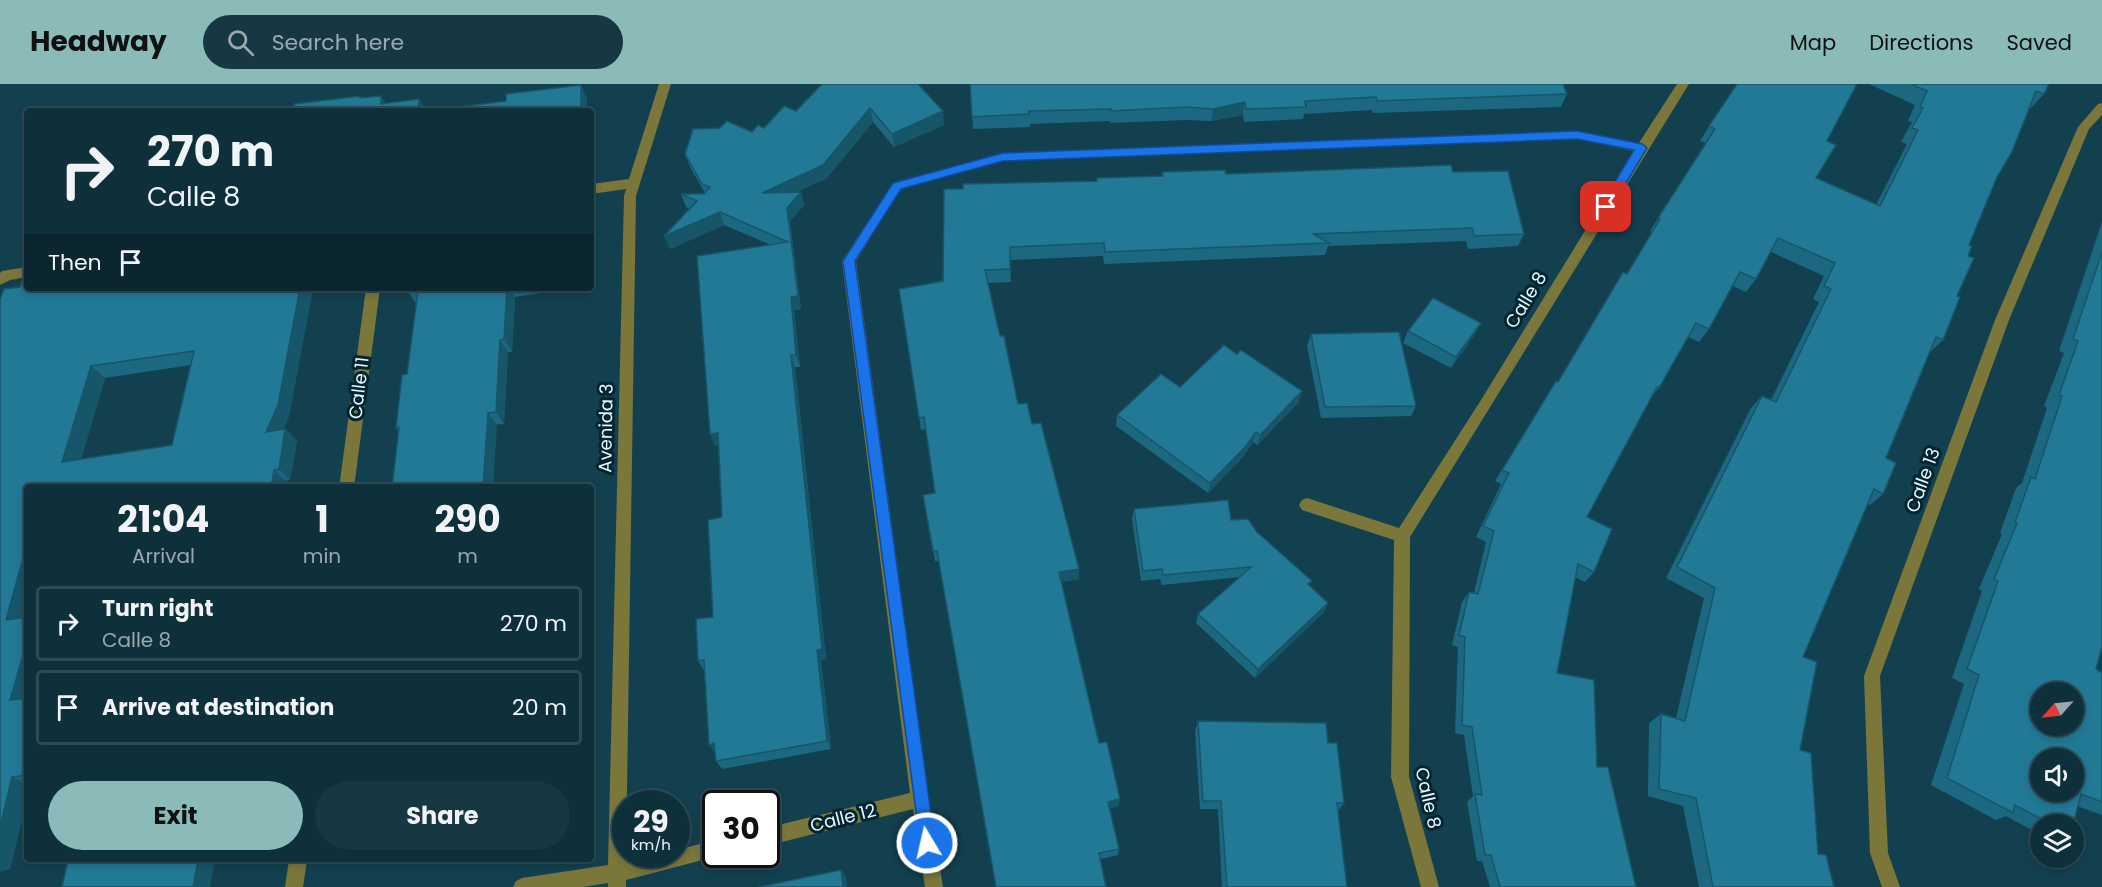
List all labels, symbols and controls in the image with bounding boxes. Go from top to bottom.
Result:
search box [203,15,623,69]
text: Headway [30,22,167,61]
icon: search [224,26,257,59]
text: Search here [272,27,404,58]
text: Map [1790,28,1836,57]
text: Directions [1869,28,1973,57]
text: Saved [2006,28,2072,57]
text: 270 m [147,122,274,181]
icon: right [48,132,126,210]
text: Calle 8 [147,178,240,215]
pin [1580,181,1631,232]
icon: arrive [1589,190,1622,223]
icon: arrive [114,246,147,279]
text: Then [48,247,102,278]
street label: Calle 8 [1499,267,1552,333]
street label: Calle 11 [342,355,375,420]
street label: Avenida 3 [592,383,619,473]
street label: Calle 13 [1899,444,1946,516]
text: 21:04 [117,494,210,545]
text: 1 [315,494,329,545]
text: 290 [434,494,501,545]
text: Arrival [132,542,195,570]
text: min [303,542,341,570]
text: m [457,542,478,570]
text: Turn right [102,593,213,624]
icon: right [51,607,84,640]
text: 270 m [500,608,567,639]
text: Calle 8 [102,626,171,654]
north arrow [2030,682,2084,736]
map controls [2030,682,2084,868]
icon: arrive [51,691,84,724]
text: Arrive at destination [102,692,334,723]
text: 20 m [512,692,567,723]
button: sound [2030,748,2084,802]
street label: Calle 8 [1409,765,1448,831]
button: Exit [48,781,303,850]
button: Share [315,781,570,850]
speed limit sign: 30 [702,790,780,868]
street label: Calle 12 [807,797,878,838]
text: 29 [633,800,669,843]
position arrow [895,811,959,875]
button: layers [2030,814,2084,868]
text: km/h [631,834,671,855]

